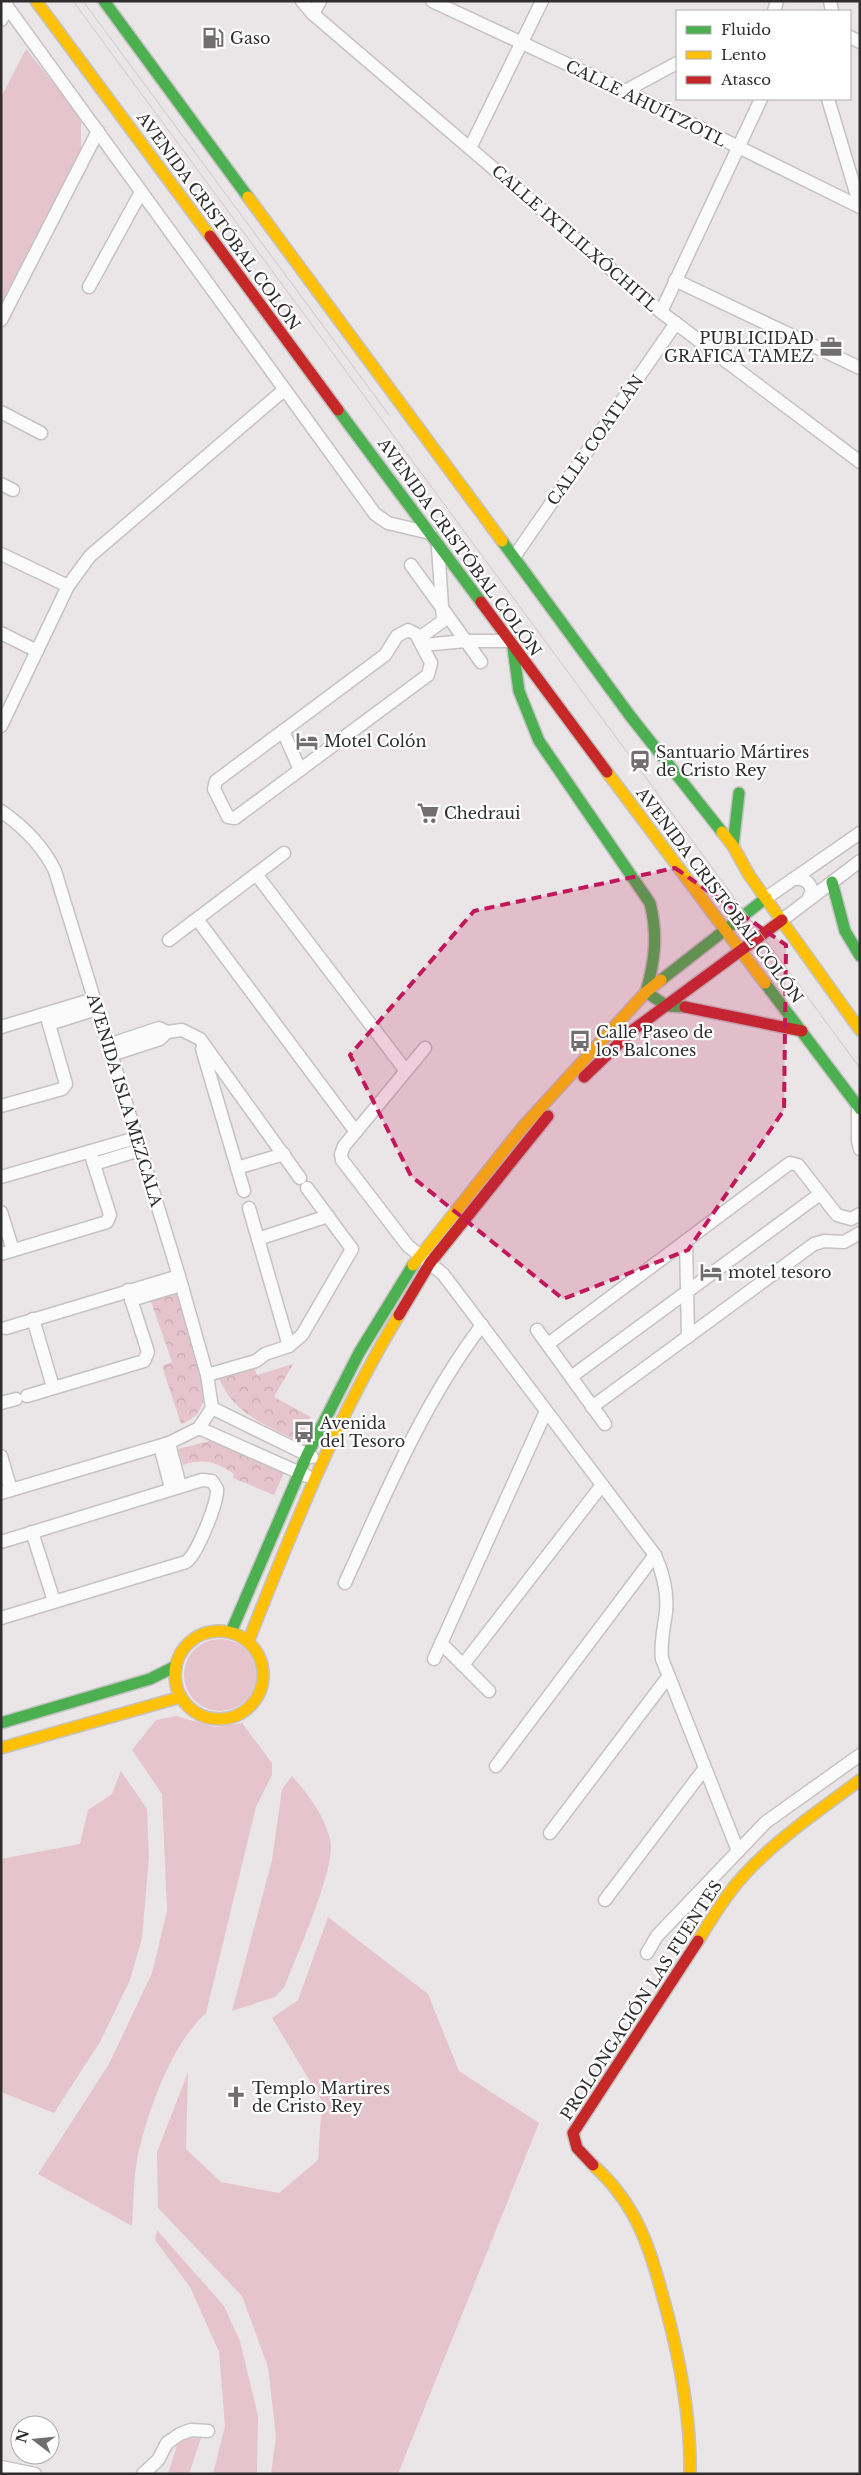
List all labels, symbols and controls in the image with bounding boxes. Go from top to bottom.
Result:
legend [676,10,851,100]
text: Fluido [721,20,771,39]
fuel station icon: Gaso [200,25,226,51]
place label: Gaso [230,28,271,48]
text: Lento [721,45,767,64]
street label: CALLE AHUÍTZOTL [562,55,730,151]
text: Atasco [720,70,771,89]
street label: AVENIDA CRISTÓBAL COLÓN [132,107,305,334]
street label: CALLE IXTLILXÓCHITL [488,160,662,316]
place label: PUBLICIDAD GRAFICA TAMEZ [664,328,814,366]
office icon: PUBLICIDAD GRAFICA TAMEZ [818,334,844,360]
street label: CALLE COATLÁN [542,371,648,509]
street label: AVENIDA CRISTÓBAL COLÓN [373,433,546,660]
hotel icon: Motel Colón [294,728,320,754]
place label: Motel Colón [324,731,426,751]
place label: Santuario Mártires de Cristo Rey [656,742,809,780]
station icon: Santuario Mártires de Cristo Rey [627,748,653,774]
street label: AVENIDA CRISTÓBAL COLÓN [632,782,808,1007]
supermarket icon: Chedraui [415,800,441,826]
place label: Chedraui [444,803,521,823]
street label: AVENIDA ISLA MEZCALA [83,990,167,1210]
place label: Calle Paseo de los Balcones [596,1022,713,1060]
bus stop icon: Calle Paseo de los Balcones [567,1028,593,1054]
hotel icon: motel tesoro [698,1259,724,1285]
place label: motel tesoro [728,1262,832,1282]
place label: Avenida del Tesoro [319,1413,405,1451]
bus stop icon: Avenida del Tesoro [291,1419,317,1445]
street label: PROLONGACIÓN LAS FUENTES [556,1876,726,2124]
place label: Templo Martires de Cristo Rey [252,2078,390,2116]
church icon: Templo Martires de Cristo Rey [223,2084,249,2110]
north arrow [10,2415,60,2465]
text: N [12,2428,33,2445]

